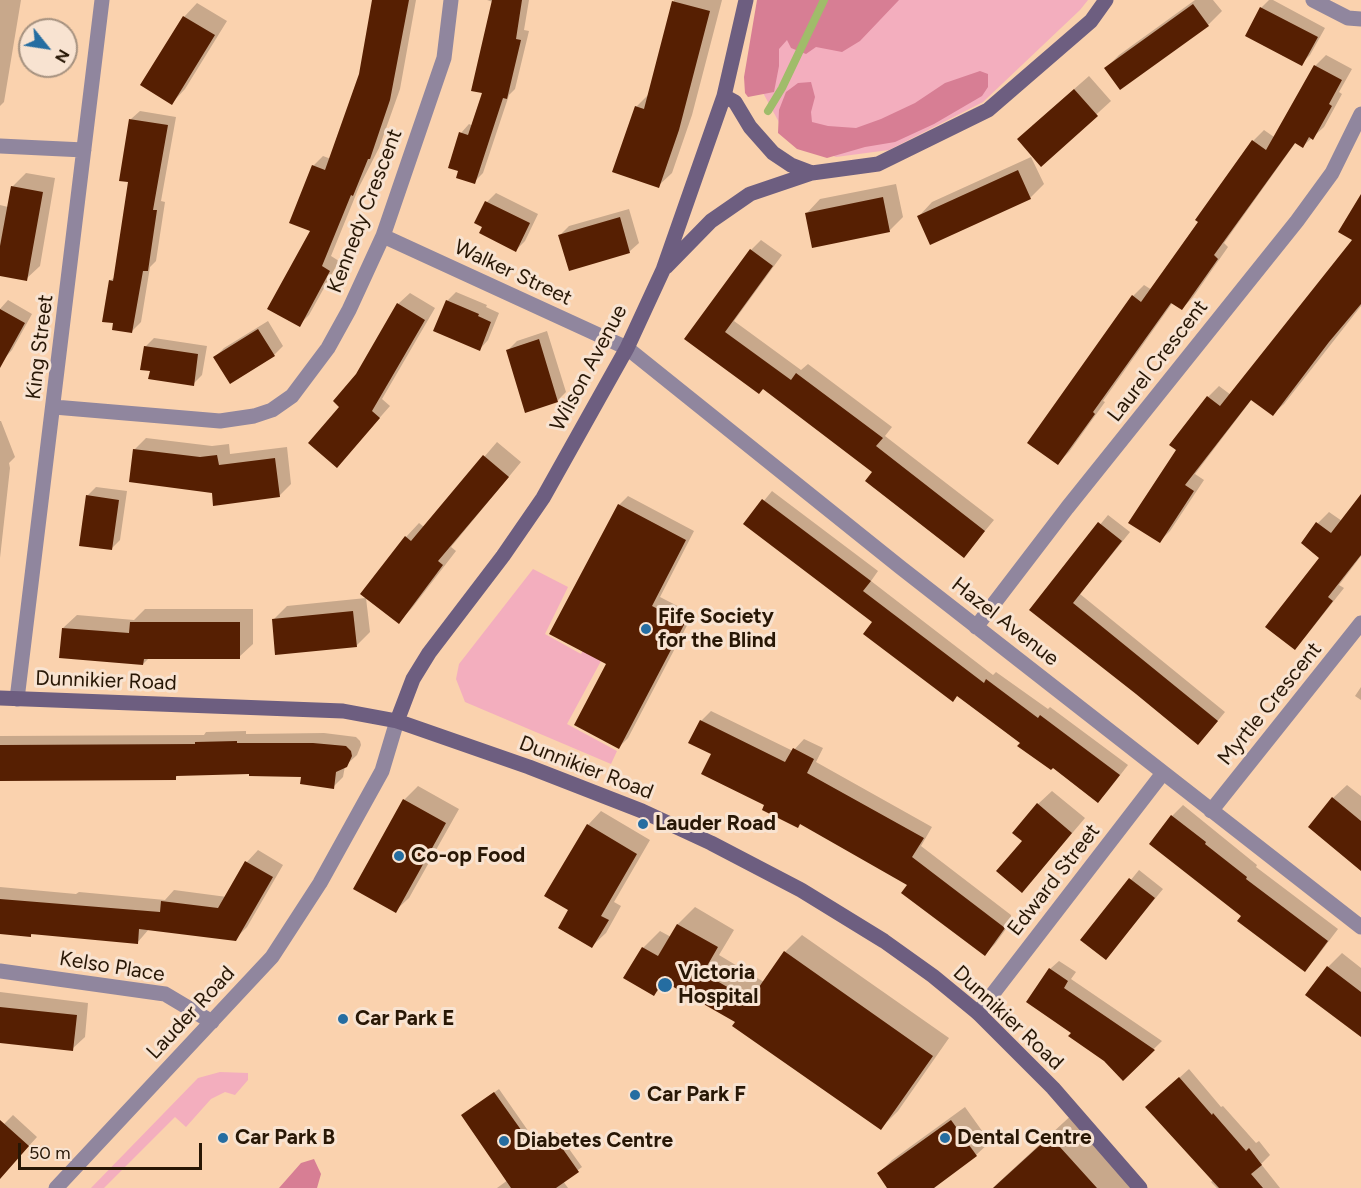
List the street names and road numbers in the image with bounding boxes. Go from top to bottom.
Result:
street label: Kennedy Crescent [322,125,408,297]
street label: Walker Street [450,235,576,311]
street label: King Street [21,293,59,401]
street label: Laurel Crescent [1103,295,1213,427]
street label: Wilson Avenue [545,300,633,436]
street label: Hazel Avenue [946,572,1064,672]
street label: Myrtle Crescent [1213,637,1327,771]
street label: Dunnikier Road [35,666,177,696]
street label: Dunnikier Road [515,731,657,805]
street label: Edward Street [1002,819,1106,941]
street label: Kelso Place [58,946,166,988]
street label: Dunnikier Road [948,960,1068,1076]
street label: Lauder Road [142,961,240,1065]

